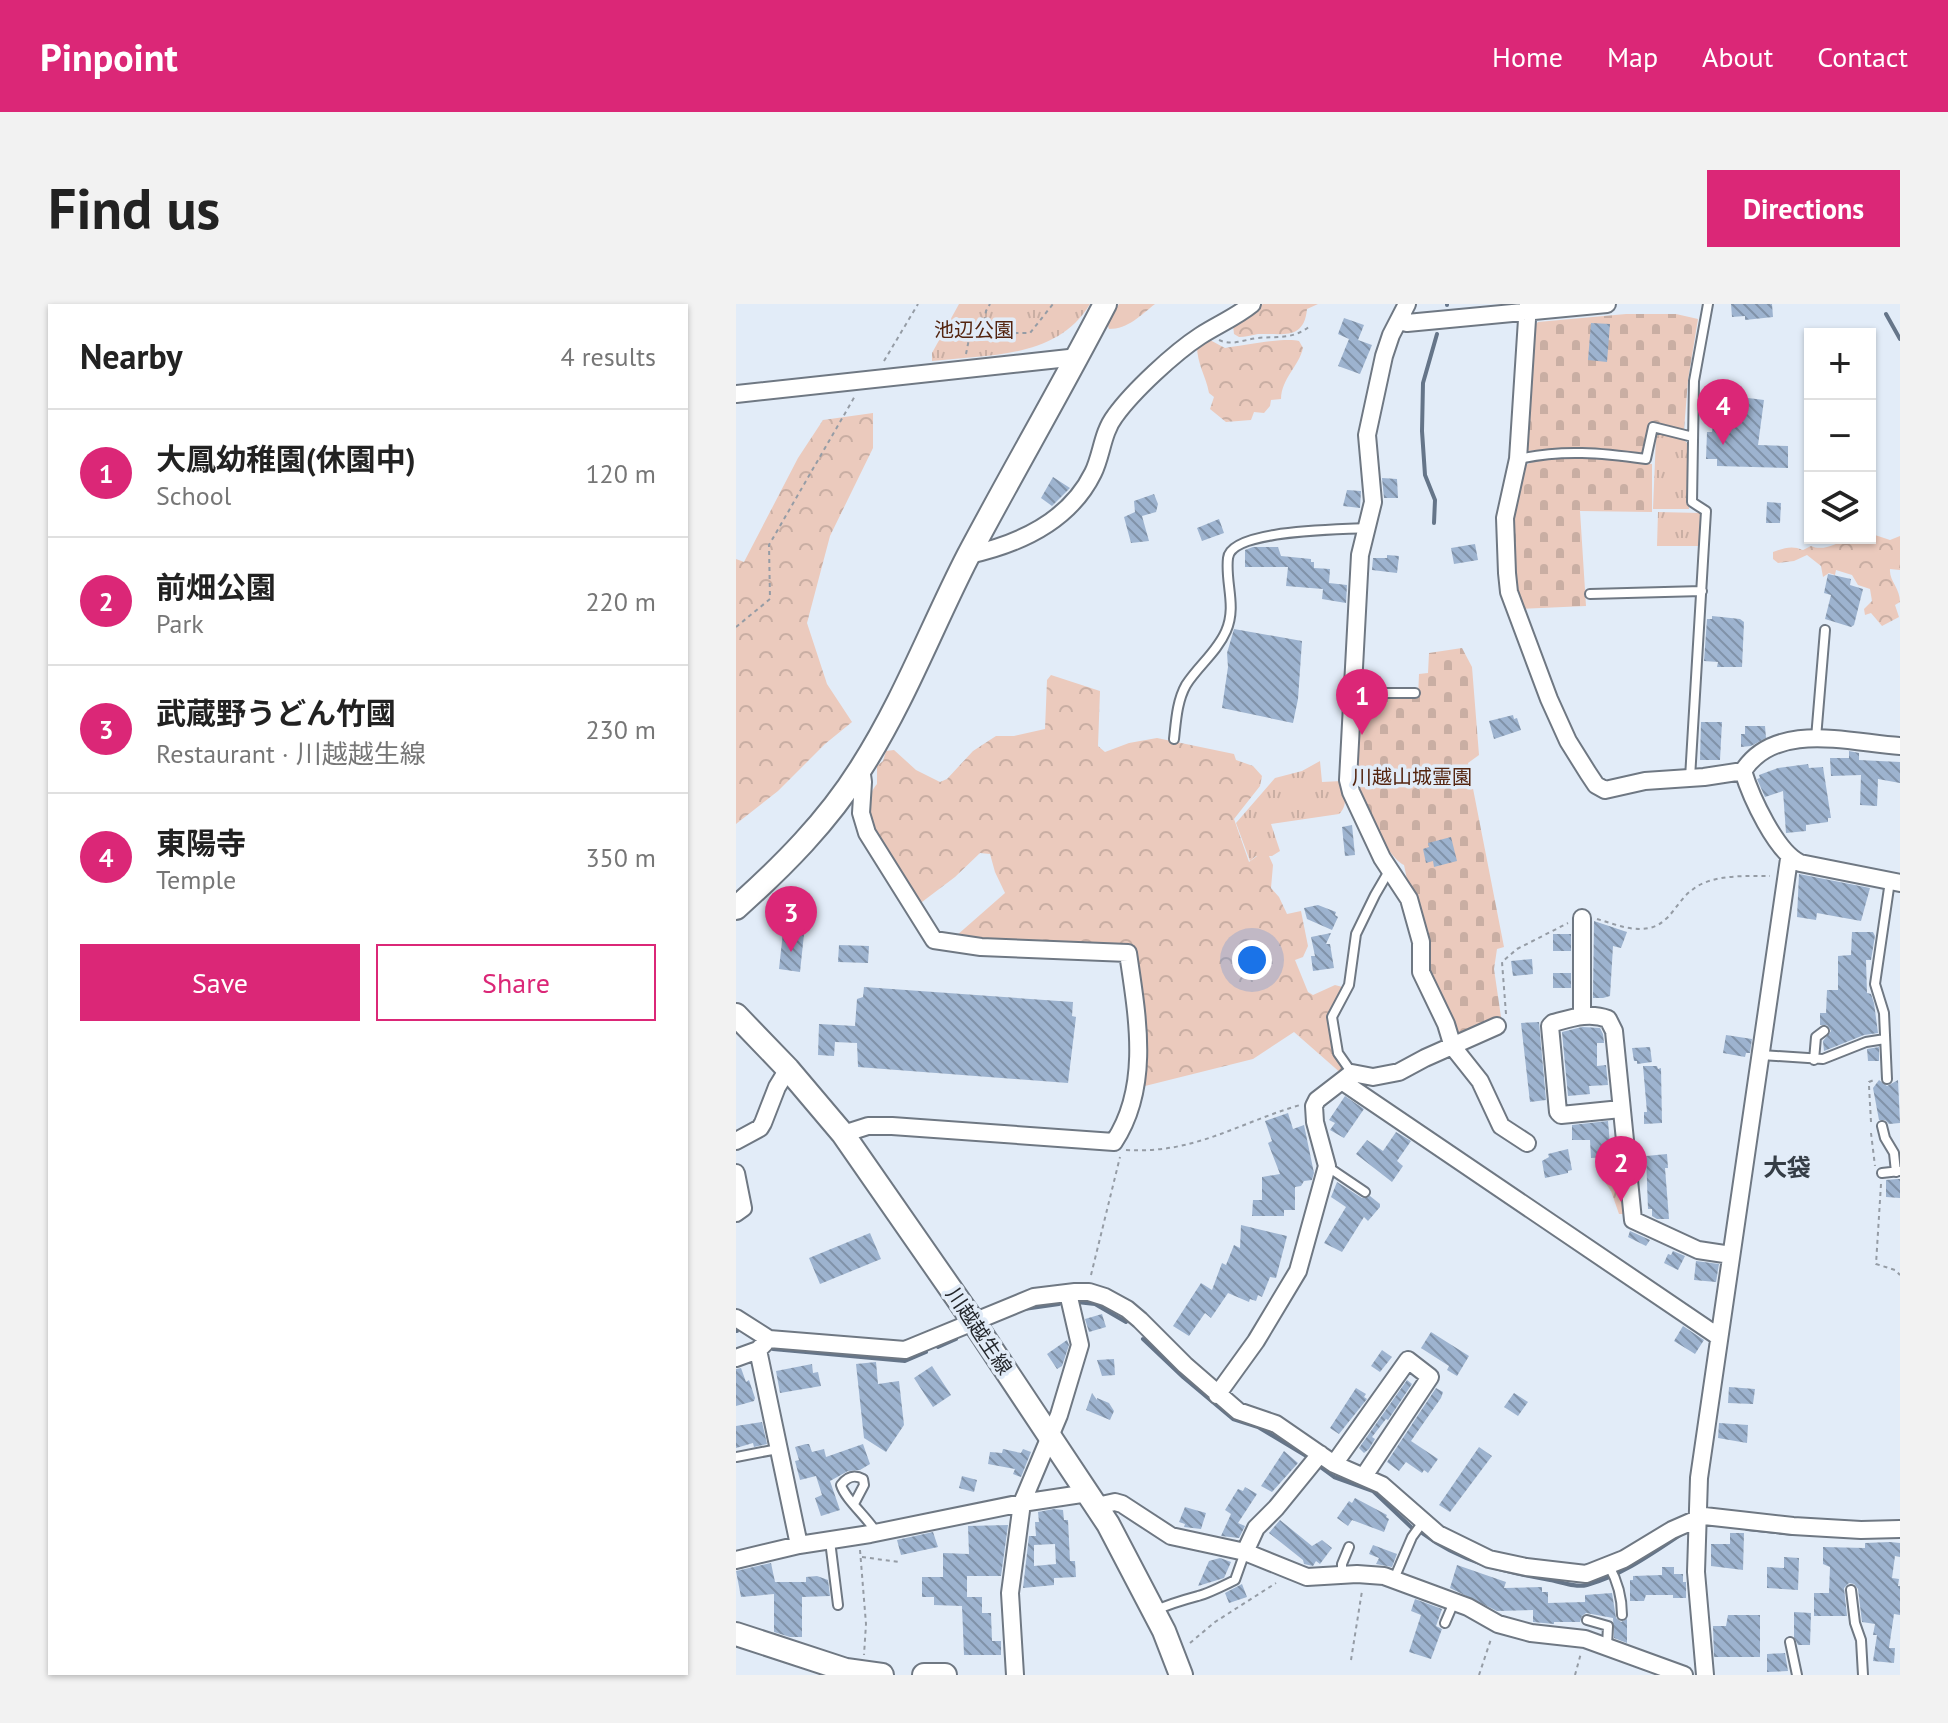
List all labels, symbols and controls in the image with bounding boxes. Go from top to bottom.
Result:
text: Pinpoint [40,32,178,81]
text: Home [1492,38,1563,75]
text: Map [1607,38,1658,75]
text: About [1702,38,1773,75]
text: Contact [1817,38,1908,75]
button: Directions [1707,170,1900,247]
text: Find us [48,172,220,244]
park label: 池辺公園 [934,317,1014,343]
map controls [1804,328,1876,544]
button: + [1804,328,1876,400]
text: Nearby [80,334,182,378]
text: 4 results [561,340,656,373]
pin: 4 [1697,379,1749,445]
button: − [1804,400,1876,472]
text: 大鳳幼稚園(休園中) [156,439,416,478]
text: 1 [99,457,113,490]
text: 120 m [585,457,656,490]
button: layers [1804,472,1876,544]
text: School [156,479,231,512]
text: 前畑公園 [156,567,276,606]
text: 2 [99,585,113,618]
text: 220 m [585,585,656,618]
text: Park [156,607,204,640]
pin: 1 [1336,669,1388,735]
text: 武蔵野うどん竹國 [156,693,396,732]
text: 3 [99,713,113,746]
text: 230 m [585,713,656,746]
text: Restaurant · 川越越生線 [156,737,426,770]
park label: 川越山城霊園 [1352,764,1472,790]
text: 東陽寺 [156,823,246,862]
text: 4 [99,841,113,874]
text: 350 m [585,841,656,874]
text: Temple [156,863,236,896]
pin: 3 [765,886,817,952]
your location [1232,940,1272,980]
button: Save [80,944,360,1021]
button: Share [376,944,656,1021]
pin: 2 [1595,1136,1647,1202]
district label: 大袋 [1763,1152,1811,1183]
street label: 川越越生線 [940,1282,1018,1380]

